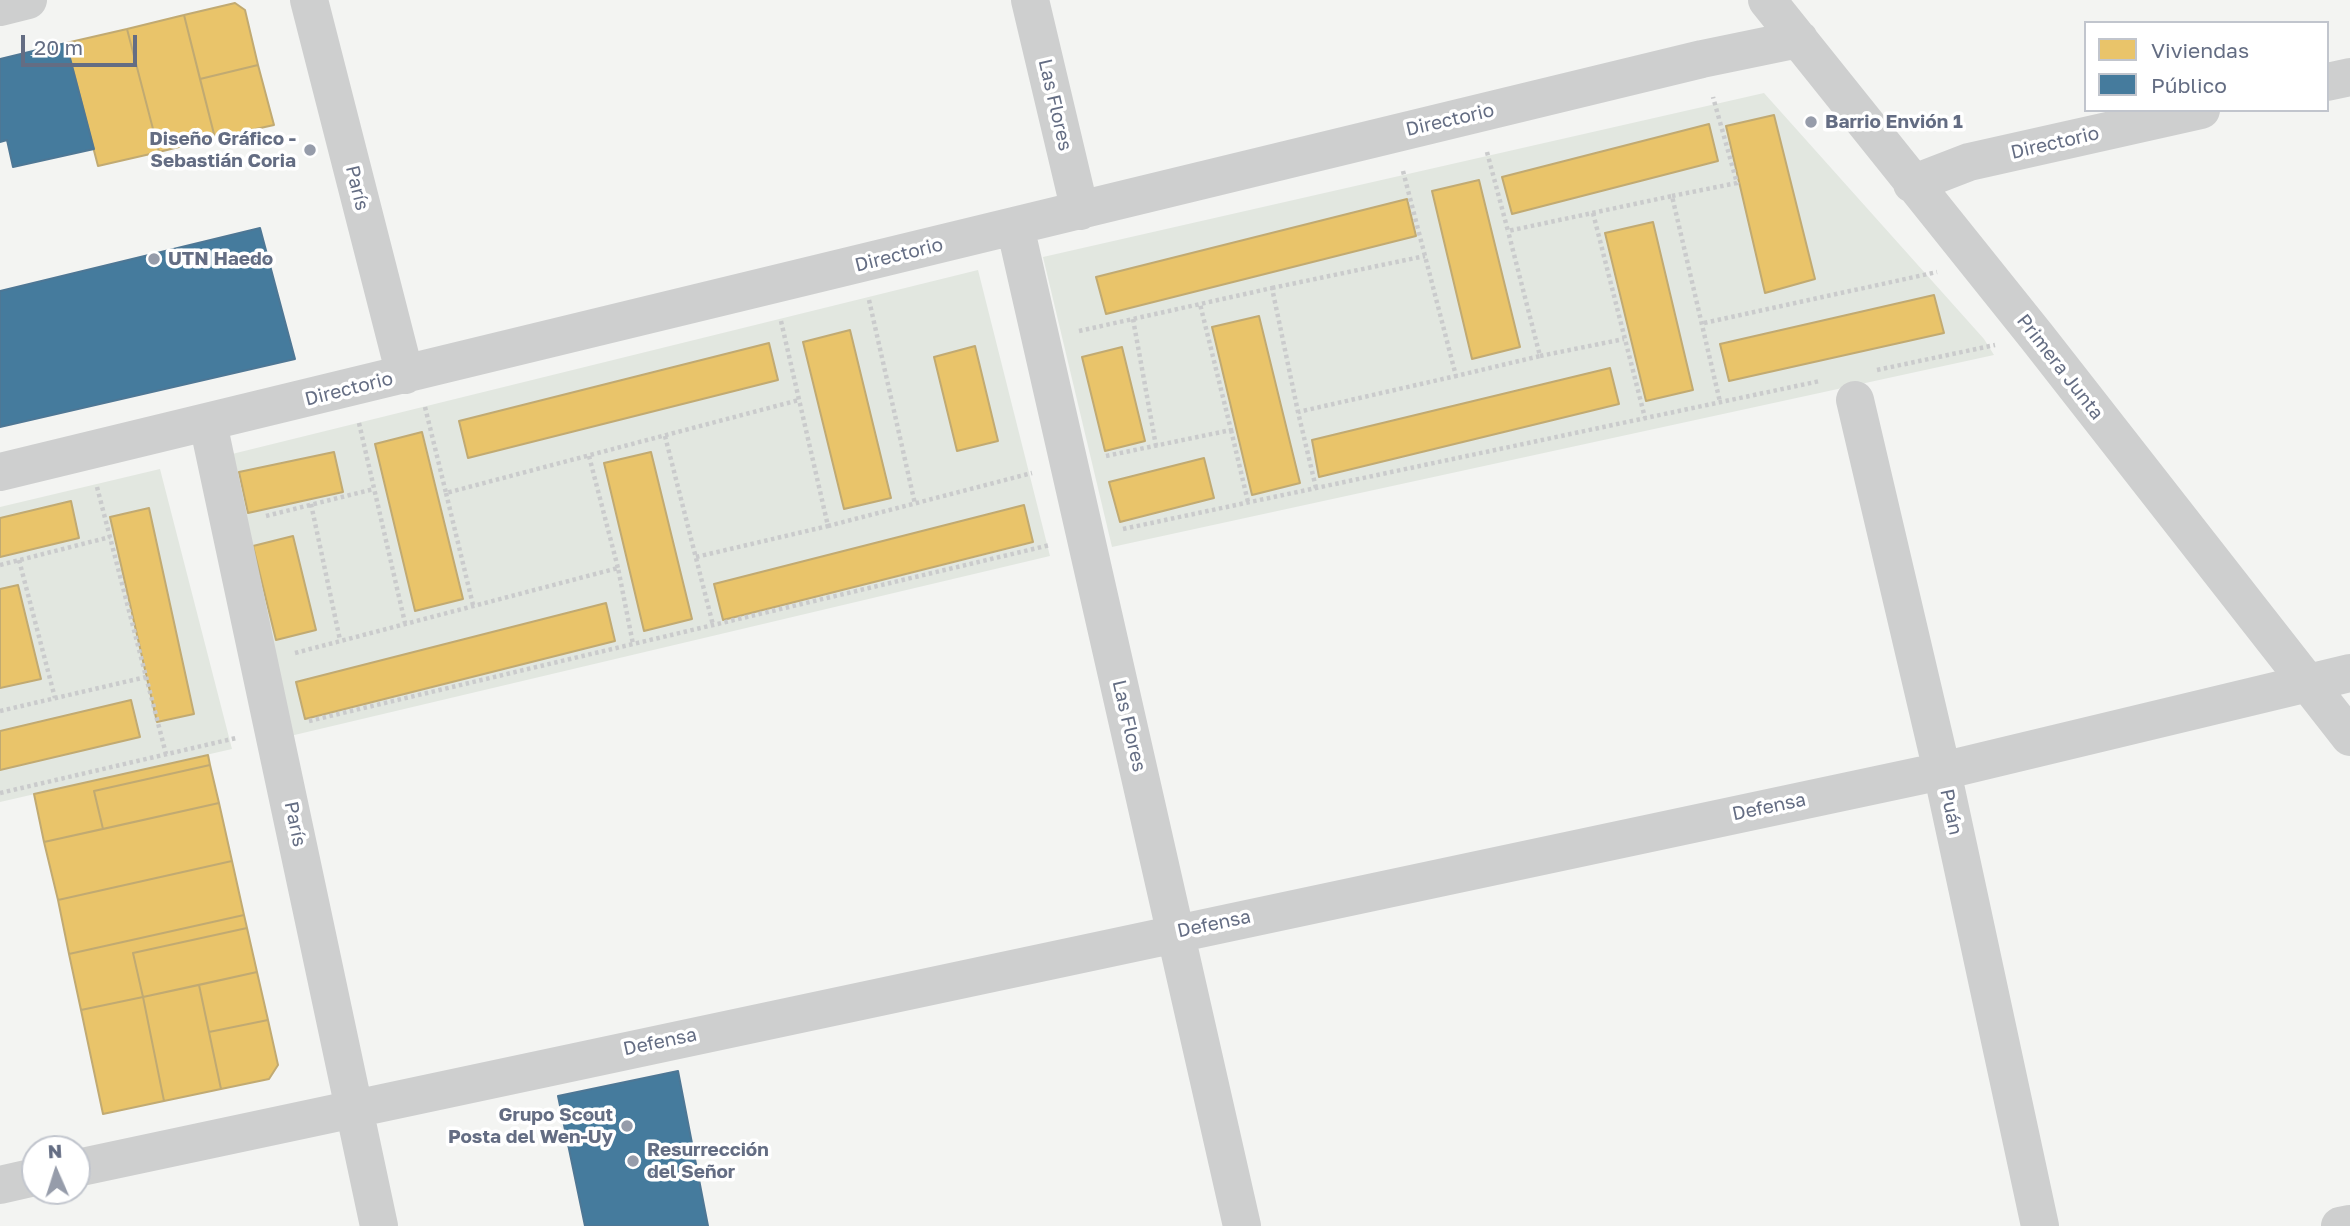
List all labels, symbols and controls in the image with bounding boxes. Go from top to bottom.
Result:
scale bar [24,21,140,65]
legend [2084,21,2329,112]
text: 20 m [34,34,83,60]
text: Viviendas [2151,37,2249,63]
street label: Las Flores [1033,57,1077,153]
text: Público [2151,72,2227,98]
street label: Directorio [1404,99,1496,141]
place label: Barrio Envión 1 [1825,111,1963,133]
marker: Barrio Envión 1 [1803,114,1819,130]
street label: Directorio [2009,122,2101,164]
place label: Diseño Gráfico - Sebastián Coria [149,128,296,172]
marker: Diseño Gráfico - Sebastián Coria [302,142,318,158]
street label: París [340,163,374,213]
street label: Directorio [853,233,945,277]
place label: UTN Haedo [168,248,273,270]
marker: UTN Haedo [146,251,162,267]
street label: Primera Junta [2012,310,2108,424]
street label: Directorio [303,367,395,411]
street label: Las Flores [1107,678,1151,774]
street label: Puán [1935,787,1967,837]
street label: Defensa [1730,788,1808,826]
street label: París [279,799,311,849]
street label: Defensa [1175,905,1253,943]
street label: Defensa [621,1023,699,1061]
place label: Grupo Scout Posta del Wen-Uy [448,1104,613,1148]
marker: Grupo Scout Posta del Wen-Uy [619,1118,635,1134]
north arrow [21,1135,91,1205]
text: N [47,1139,63,1162]
place label: Resurrección del Señor [647,1139,769,1183]
marker: Resurrección del Señor [625,1153,641,1169]

